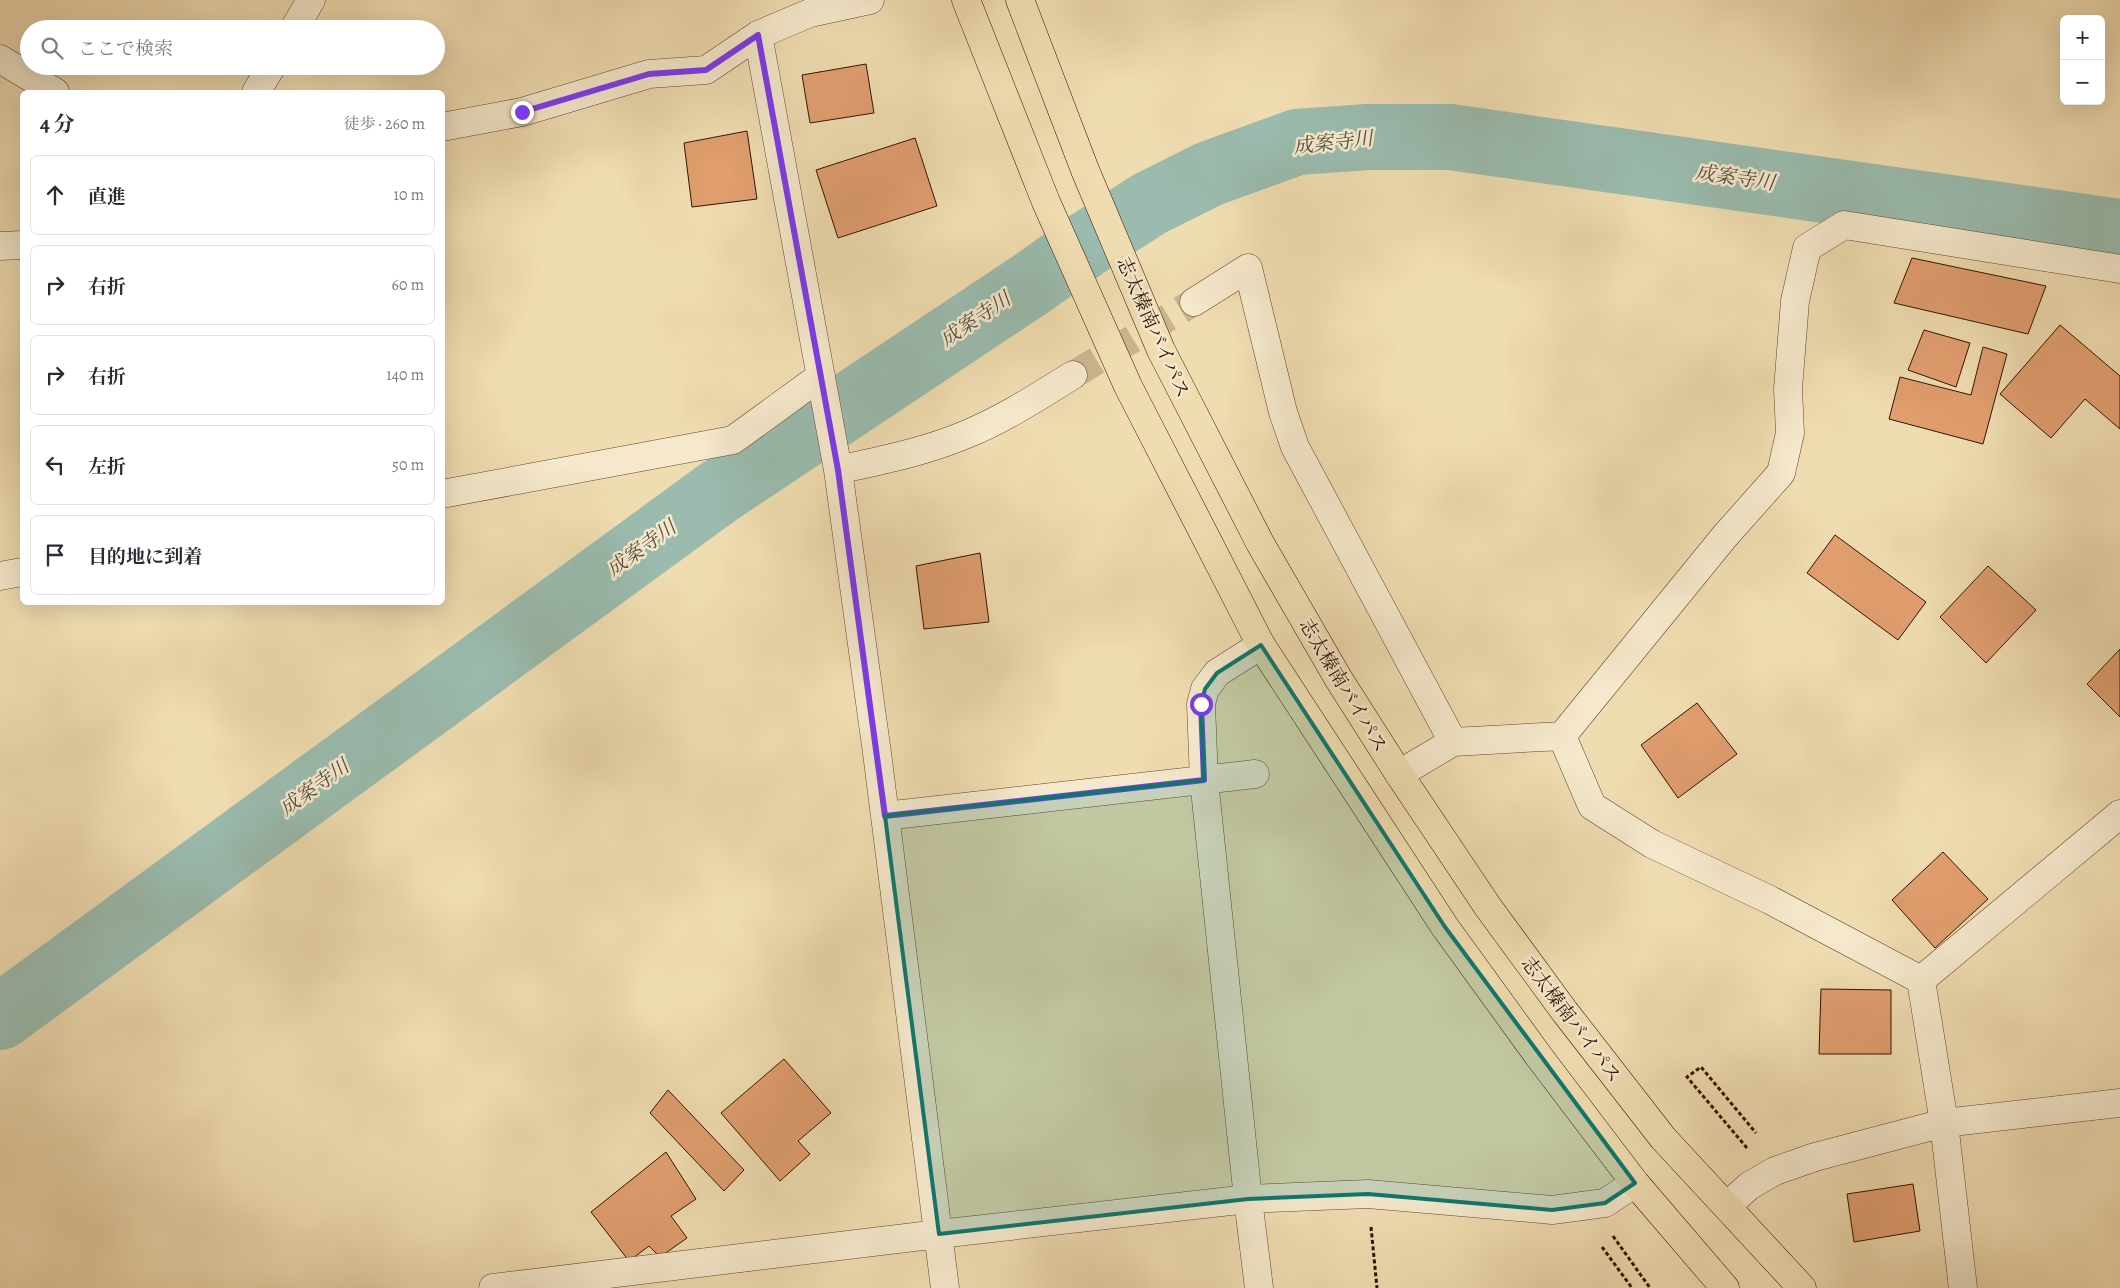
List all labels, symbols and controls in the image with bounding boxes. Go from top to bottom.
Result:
map controls [2060,15,2105,105]
button: + [2060,15,2105,60]
search box [20,20,445,75]
icon: search [38,34,66,62]
text: ここで検索 [78,36,173,62]
button: − [2060,60,2105,105]
route end [511,101,534,124]
text: 4 分 [40,110,75,138]
text: 徒歩 · 260 m [343,113,425,135]
water label: 成案寺川 [1292,125,1376,160]
water label: 成案寺川 [1693,159,1778,197]
icon: ahead [41,181,69,209]
text: 直進 [88,184,126,210]
text: 10 m [394,184,424,206]
street label: 志太榛南バイパス [1110,253,1196,402]
icon: right [41,271,69,299]
text: 右折 [88,274,126,300]
text: 60 m [392,274,424,296]
water label: 成案寺川 [935,285,1018,353]
icon: right [41,361,69,389]
text: 右折 [88,364,126,390]
text: 140 m [386,364,424,386]
icon: left [41,451,69,479]
text: 左折 [88,454,126,480]
text: 50 m [392,454,424,476]
water label: 成案寺川 [601,513,683,583]
icon: arrive [41,541,69,569]
text: 目的地に到着 [88,544,202,570]
street label: 志太榛南バイパス [1293,614,1393,757]
route start [1190,693,1213,716]
water label: 成案寺川 [274,752,356,822]
street label: 志太榛南バイパス [1515,951,1627,1088]

